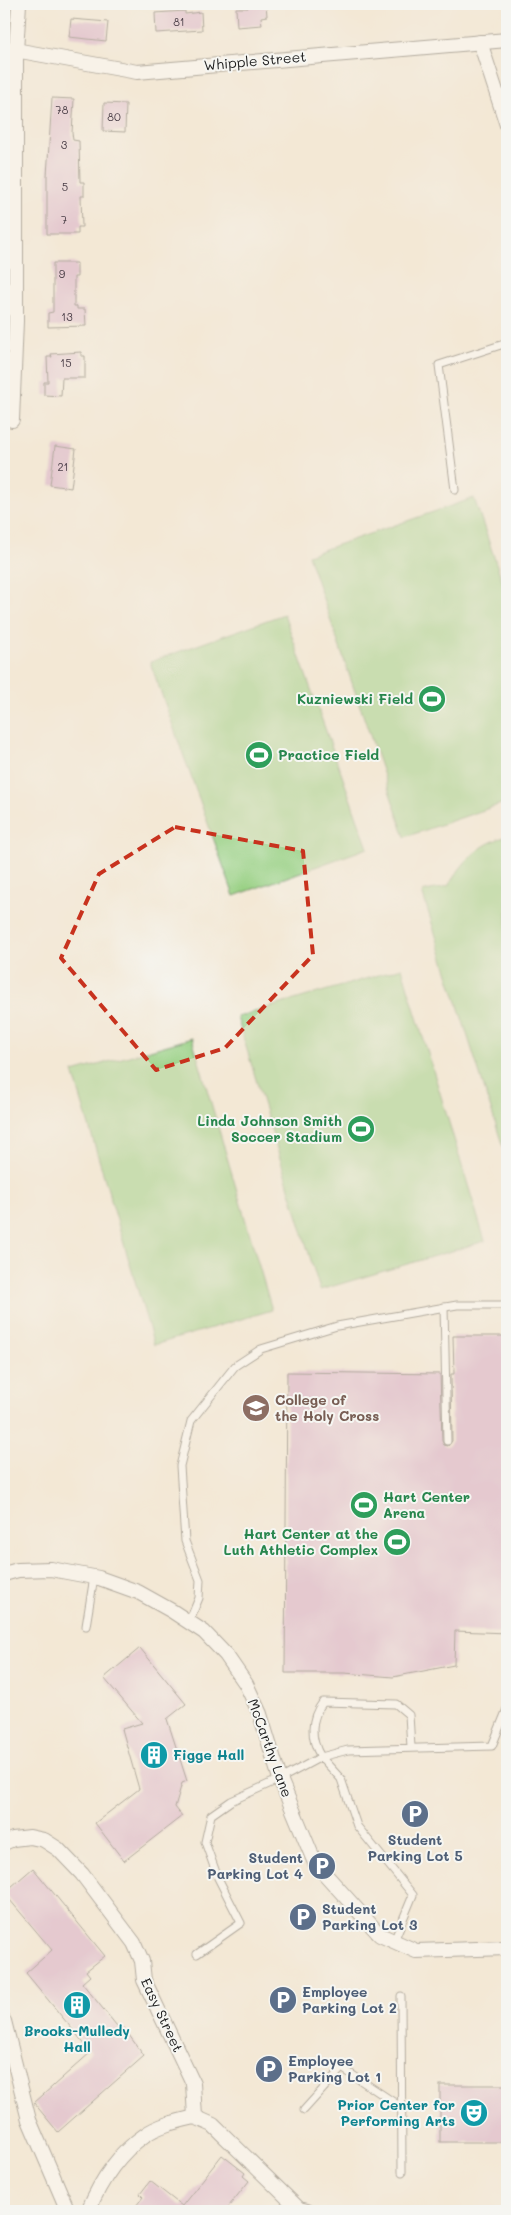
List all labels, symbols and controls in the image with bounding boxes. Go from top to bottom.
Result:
house number: 81 [173,14,185,29]
street label: Whipple Street [203,47,307,74]
house number: 78 [56,102,69,117]
house number: 80 [107,109,121,124]
house number: 3 [61,137,68,152]
house number: 5 [62,179,68,194]
house number: 7 [61,212,67,227]
house number: 9 [59,266,66,281]
house number: 13 [61,309,73,324]
house number: 15 [60,355,72,370]
house number: 21 [57,459,69,474]
sports icon: Kuzniewski Field [417,684,447,714]
place label: Kuzniewski Field [297,689,413,708]
sports icon: Practice Field [244,740,274,770]
place label: Practice Field [278,745,379,764]
place label: Linda Johnson Smith Soccer Stadium [197,1111,342,1146]
sports icon: Linda Johnson Smith Soccer Stadium [346,1114,376,1144]
place label: College of the Holy Cross [275,1390,379,1425]
school or university icon: College of the Holy Cross [241,1393,271,1423]
place label: Hart Center Arena [383,1487,470,1522]
sports icon: Hart Center Arena [349,1490,379,1520]
place label: Hart Center at the Luth Athletic Complex [224,1524,378,1559]
sports icon: Hart Center at the Luth Athletic Complex [382,1527,412,1557]
street label: McCarthy Lane [244,1696,297,1800]
building icon: Figge Hall [139,1740,169,1770]
place label: Figge Hall [173,1745,244,1764]
parking icon: Student Parking Lot 5 [400,1799,430,1829]
place label: Student Parking Lot 5 [367,1830,463,1865]
place label: Student Parking Lot 4 [207,1848,303,1883]
parking icon: Student Parking Lot 4 [307,1851,337,1881]
place label: Student Parking Lot 3 [322,1899,417,1934]
parking icon: Student Parking Lot 3 [288,1902,318,1932]
street label: Easy Street [137,1975,188,2055]
place label: Employee Parking Lot 2 [302,1982,397,2017]
parking icon: Employee Parking Lot 2 [268,1985,298,2015]
building icon: Brooks-Mulledy Hall [62,1990,92,2020]
place label: Brooks-Mulledy Hall [24,2021,130,2056]
place label: Employee Parking Lot 1 [288,2051,381,2086]
parking icon: Employee Parking Lot 1 [254,2054,284,2084]
place label: Prior Center for Performing Arts [337,2095,455,2130]
theatre icon: Prior Center for Performing Arts [459,2098,489,2128]

